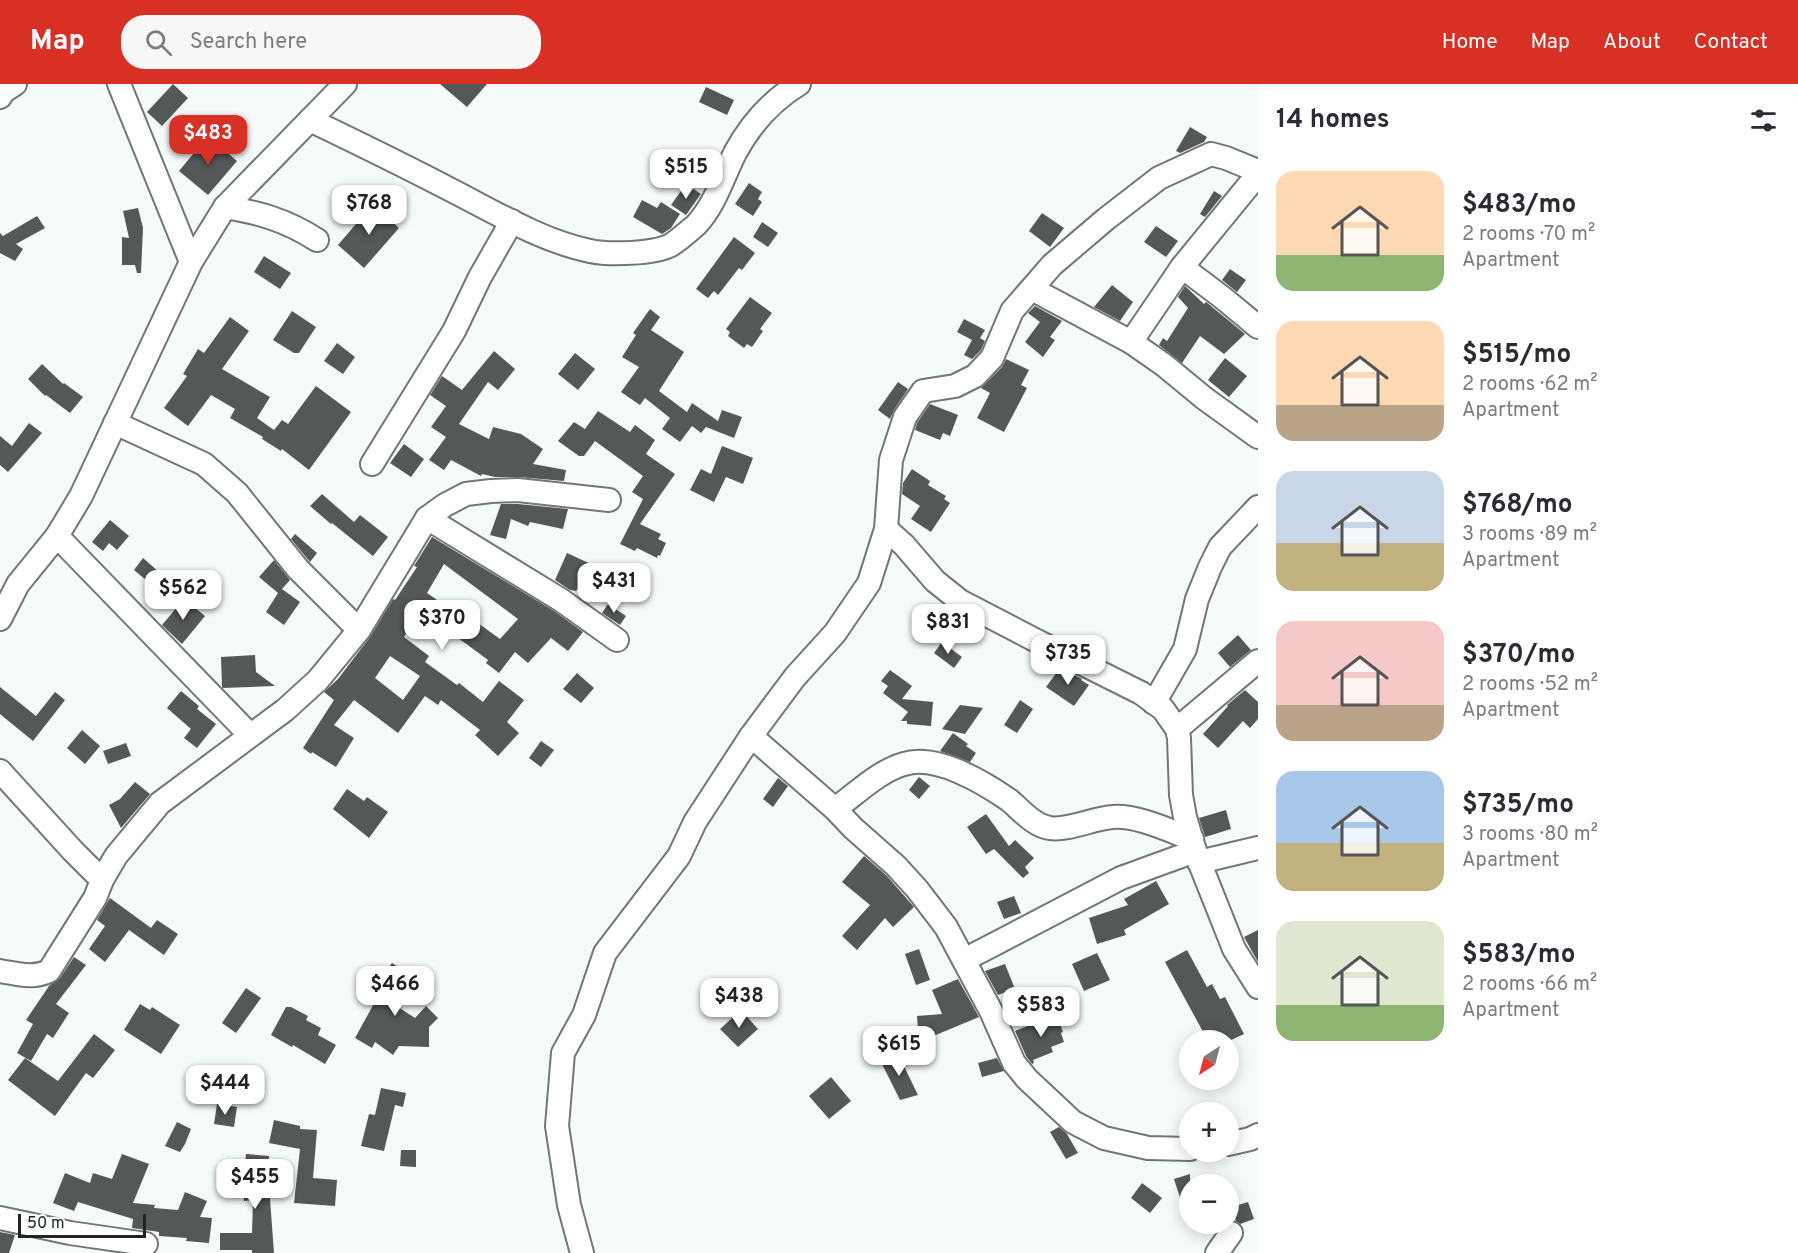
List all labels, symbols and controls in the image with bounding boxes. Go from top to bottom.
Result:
search box [121,15,541,69]
text: Map [30,24,85,60]
icon: search [142,26,175,59]
text: Search here [190,29,307,56]
text: Home [1442,29,1498,56]
text: Map [1531,29,1570,56]
text: About [1603,29,1661,56]
text: Contact [1694,29,1768,56]
text: 14 homes [1276,104,1390,137]
icon: filters [1747,104,1780,137]
pin: $483 [172,115,244,166]
text: $483 [183,121,233,147]
pin: $515 [650,149,722,200]
text: $515 [664,155,708,181]
pin: $768 [333,185,405,236]
text: $483/mo [1462,189,1576,222]
text: $768 [346,191,392,217]
icon: home [1324,195,1396,267]
text: 2 rooms · 70 m² [1462,222,1595,248]
text: Apartment [1462,248,1560,274]
text: $515/mo [1462,339,1571,372]
icon: home [1324,345,1396,417]
text: 2 rooms · 62 m² [1462,372,1598,398]
text: Apartment [1462,398,1560,424]
text: $768/mo [1462,489,1573,522]
icon: home [1324,495,1396,567]
text: 3 rooms · 89 m² [1462,522,1597,548]
text: Apartment [1462,548,1560,574]
pin: $431 [578,563,650,614]
text: $431 [592,569,636,595]
pin: $562 [147,570,219,621]
text: $562 [159,576,207,602]
pin: $370 [406,600,478,651]
pin: $831 [912,604,984,655]
text: $370 [418,606,466,632]
text: $831 [926,610,970,636]
pin: $735 [1032,635,1104,686]
text: $370/mo [1462,639,1575,672]
text: $735 [1045,641,1091,667]
icon: home [1324,645,1396,717]
text: 2 rooms · 52 m² [1462,672,1598,698]
text: Apartment [1462,698,1560,724]
text: $735/mo [1462,789,1574,822]
icon: home [1324,795,1396,867]
text: 3 rooms · 80 m² [1462,822,1598,848]
text: Apartment [1462,848,1560,874]
text: $583/mo [1462,939,1575,972]
icon: home [1324,945,1396,1017]
pin: $466 [359,966,431,1017]
text: $466 [370,972,420,998]
text: 2 rooms · 66 m² [1462,972,1597,998]
pin: $438 [703,978,775,1029]
text: $438 [714,984,764,1010]
pin: $583 [1005,987,1077,1038]
text: $583 [1017,993,1065,1019]
text: Apartment [1462,998,1560,1024]
pin: $615 [863,1026,935,1077]
north arrow [1179,1030,1239,1090]
map controls [1179,1030,1239,1234]
text: $615 [877,1032,921,1058]
pin: $444 [189,1065,261,1116]
text: $444 [200,1071,250,1097]
button: + [1179,1102,1239,1162]
pin: $455 [219,1159,291,1210]
text: $455 [230,1165,280,1191]
button: − [1179,1174,1239,1234]
scale bar [18,1211,146,1238]
text: 50 m [27,1214,65,1234]

